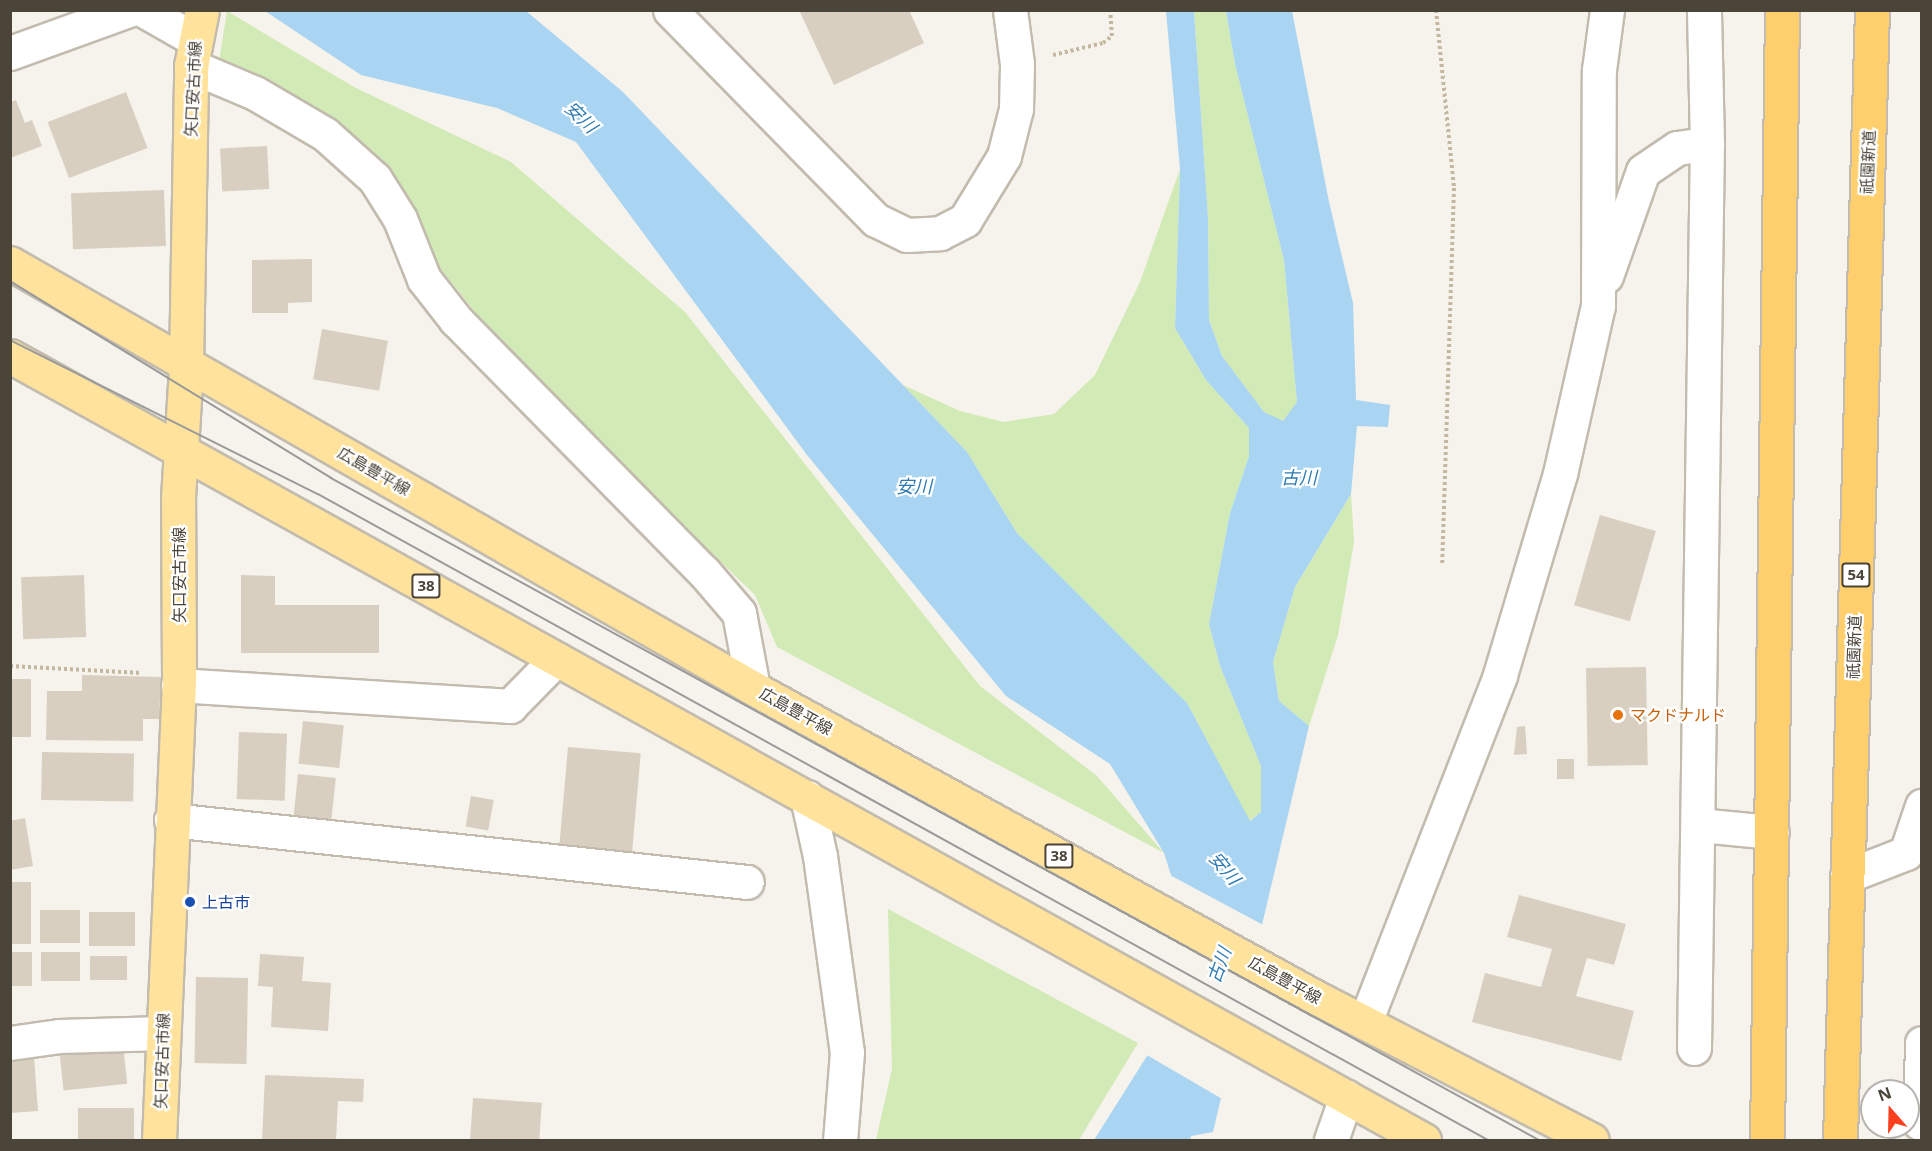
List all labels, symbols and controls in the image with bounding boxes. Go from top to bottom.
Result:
street label: 矢口安古市線 [181,41,205,137]
water label: 安川 [561,97,601,137]
street label: 祇園新道 [1857,130,1879,194]
street label: 広島豊平線 [335,443,413,499]
water label: 古川 [1281,466,1317,488]
water label: 安川 [896,475,932,497]
street label: 矢口安古市線 [169,527,189,623]
road number: 54 [1841,563,1871,587]
road number: 38 [411,574,441,598]
street label: 祇園新道 [1843,615,1865,679]
street label: 広島豊平線 [756,683,836,739]
place label: マクドナルド [1630,705,1726,725]
marker: マクドナルド [1611,708,1625,722]
road number: 38 [1044,844,1074,868]
water label: 安川 [1205,847,1245,889]
place label: 上古市 [202,892,250,912]
marker: 上古市 [183,895,197,909]
water label: 古川 [1203,944,1235,986]
street label: 広島豊平線 [1245,952,1325,1008]
street label: 矢口安古市線 [151,1013,173,1109]
north arrow [1860,1079,1920,1139]
text: N [1875,1081,1894,1107]

